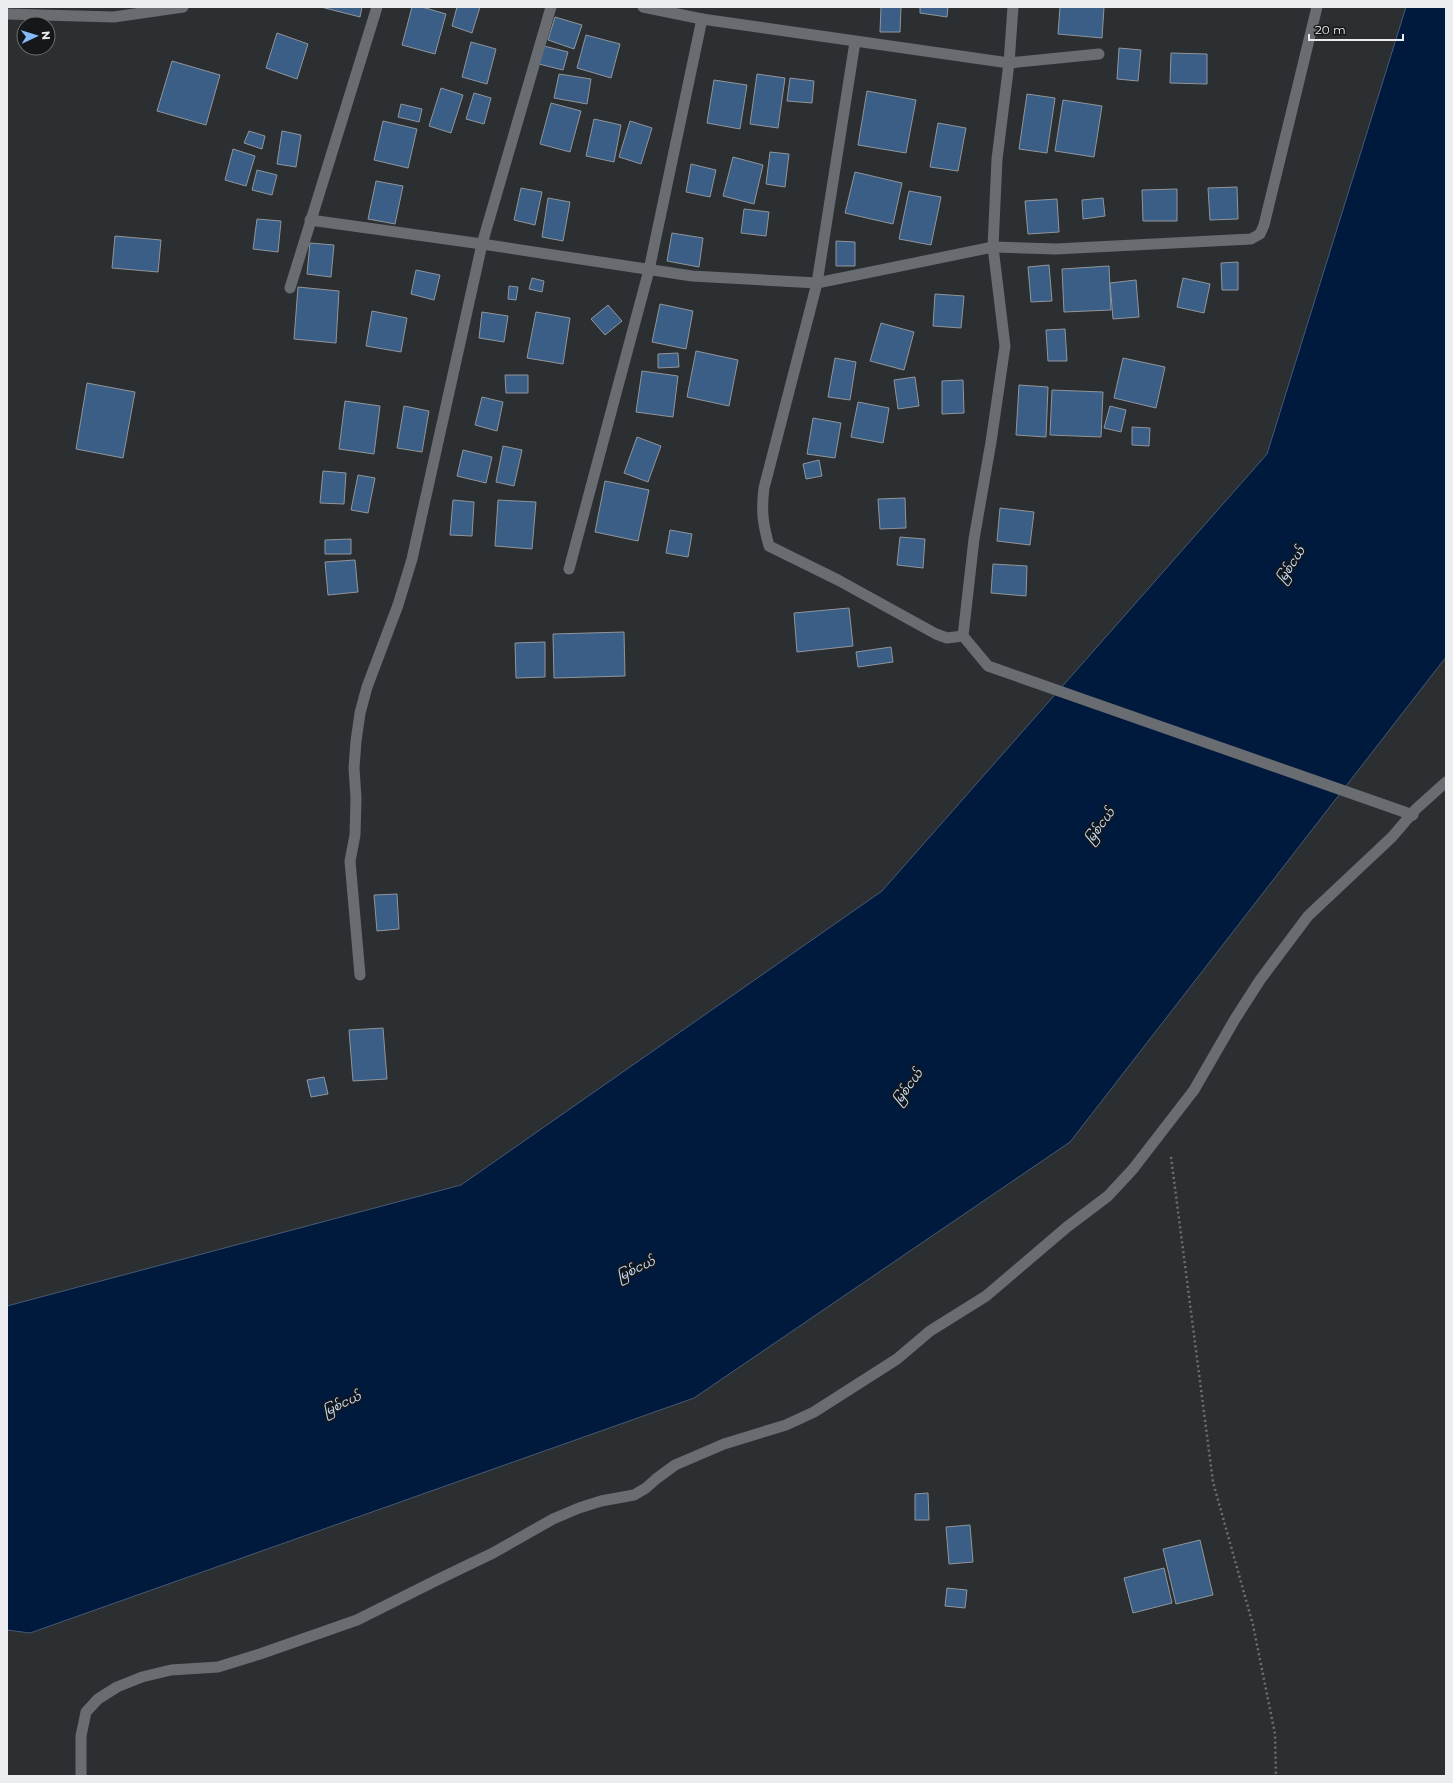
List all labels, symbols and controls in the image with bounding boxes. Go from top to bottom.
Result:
north arrow [16,16,56,56]
scale bar [1309,16,1403,42]
text: 20 m [1315,22,1346,37]
text: N [39,30,53,40]
water label: မြစ်ငယ် [1272,542,1311,587]
water label: မြစ်ငယ် [1081,804,1120,848]
water label: မြစ်ငယ် [889,1065,928,1109]
water label: မြစ်ငယ် [614,1252,659,1287]
water label: မြစ်ငယ် [320,1387,365,1422]

